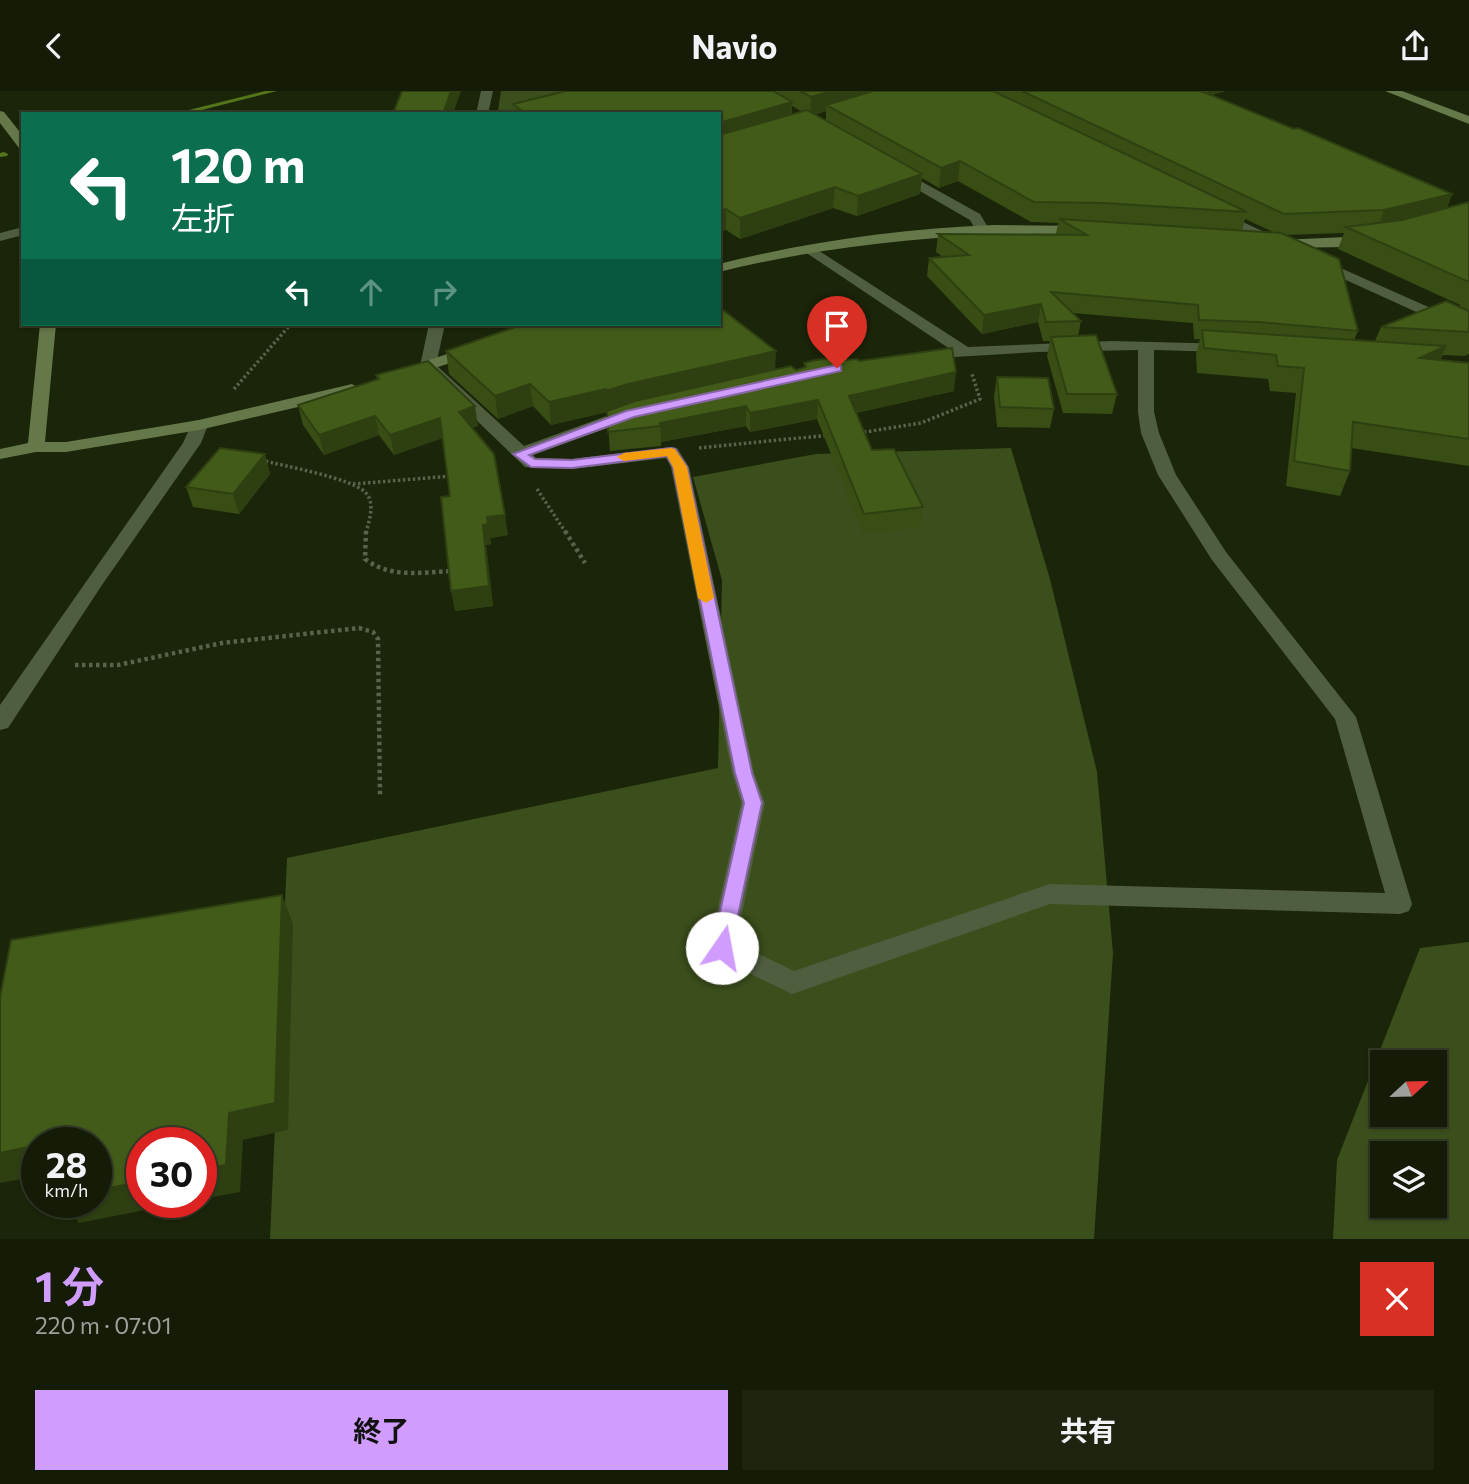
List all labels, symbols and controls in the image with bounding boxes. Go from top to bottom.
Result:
text: Navio [692,26,777,66]
icon: back [35,27,73,65]
icon: share [1396,27,1434,65]
text: 120 m [171,133,305,193]
icon: left [56,140,147,231]
text: 左折 [171,197,235,237]
icon: left [279,273,317,311]
icon: ahead [352,273,390,311]
icon: right [425,273,463,311]
pin [807,296,867,368]
icon: arrive [818,307,856,345]
position arrow [685,911,759,985]
north arrow [1370,1050,1447,1127]
map controls [1370,1050,1447,1218]
speed limit sign: 30 [126,1127,217,1218]
button: layers [1370,1141,1447,1218]
text: 28 [46,1142,87,1185]
text: km/h [45,1179,88,1201]
text: 1 分 [35,1259,104,1311]
button: close [1360,1262,1434,1336]
text: 220 m · 07:01 [35,1311,171,1339]
button: 終了 [35,1390,728,1470]
button: 共有 [742,1390,1434,1470]

